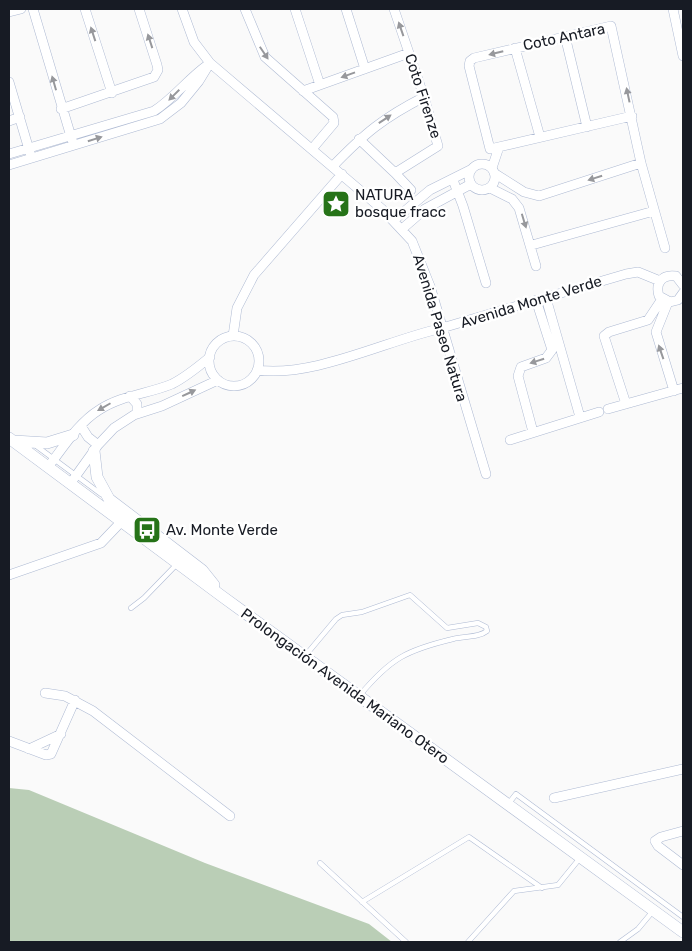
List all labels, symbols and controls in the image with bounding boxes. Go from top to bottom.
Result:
street label: Coto Antara [521,20,607,54]
one-way arrow [397,21,404,36]
one-way arrow [89,27,96,42]
one-way arrow [145,34,153,49]
one-way arrow [259,47,269,60]
one-way arrow [488,49,503,57]
street label: Coto Firenze [401,51,445,141]
one-way arrow [340,71,355,79]
one-way arrow [50,76,58,91]
one-way arrow [623,87,631,103]
one-way arrow [168,89,180,101]
one-way arrow [378,114,391,124]
one-way arrow [87,135,102,143]
one-way arrow [587,175,602,183]
place label: NATURA bosque fracc [355,186,446,221]
place icon: NATURA bosque fracc [321,189,351,219]
one-way arrow [521,213,529,228]
street label: Avenida Paseo Natura [409,252,471,404]
street label: Avenida Monte Verde [458,272,604,332]
one-way arrow [657,344,665,359]
one-way arrow [529,358,544,366]
one-way arrow [181,389,196,398]
one-way arrow [98,403,111,412]
bus stop icon: Av. Monte Verde [132,515,162,545]
place label: Av. Monte Verde [166,521,278,539]
street label: Prolongación Avenida Mariano Otero [238,604,452,768]

